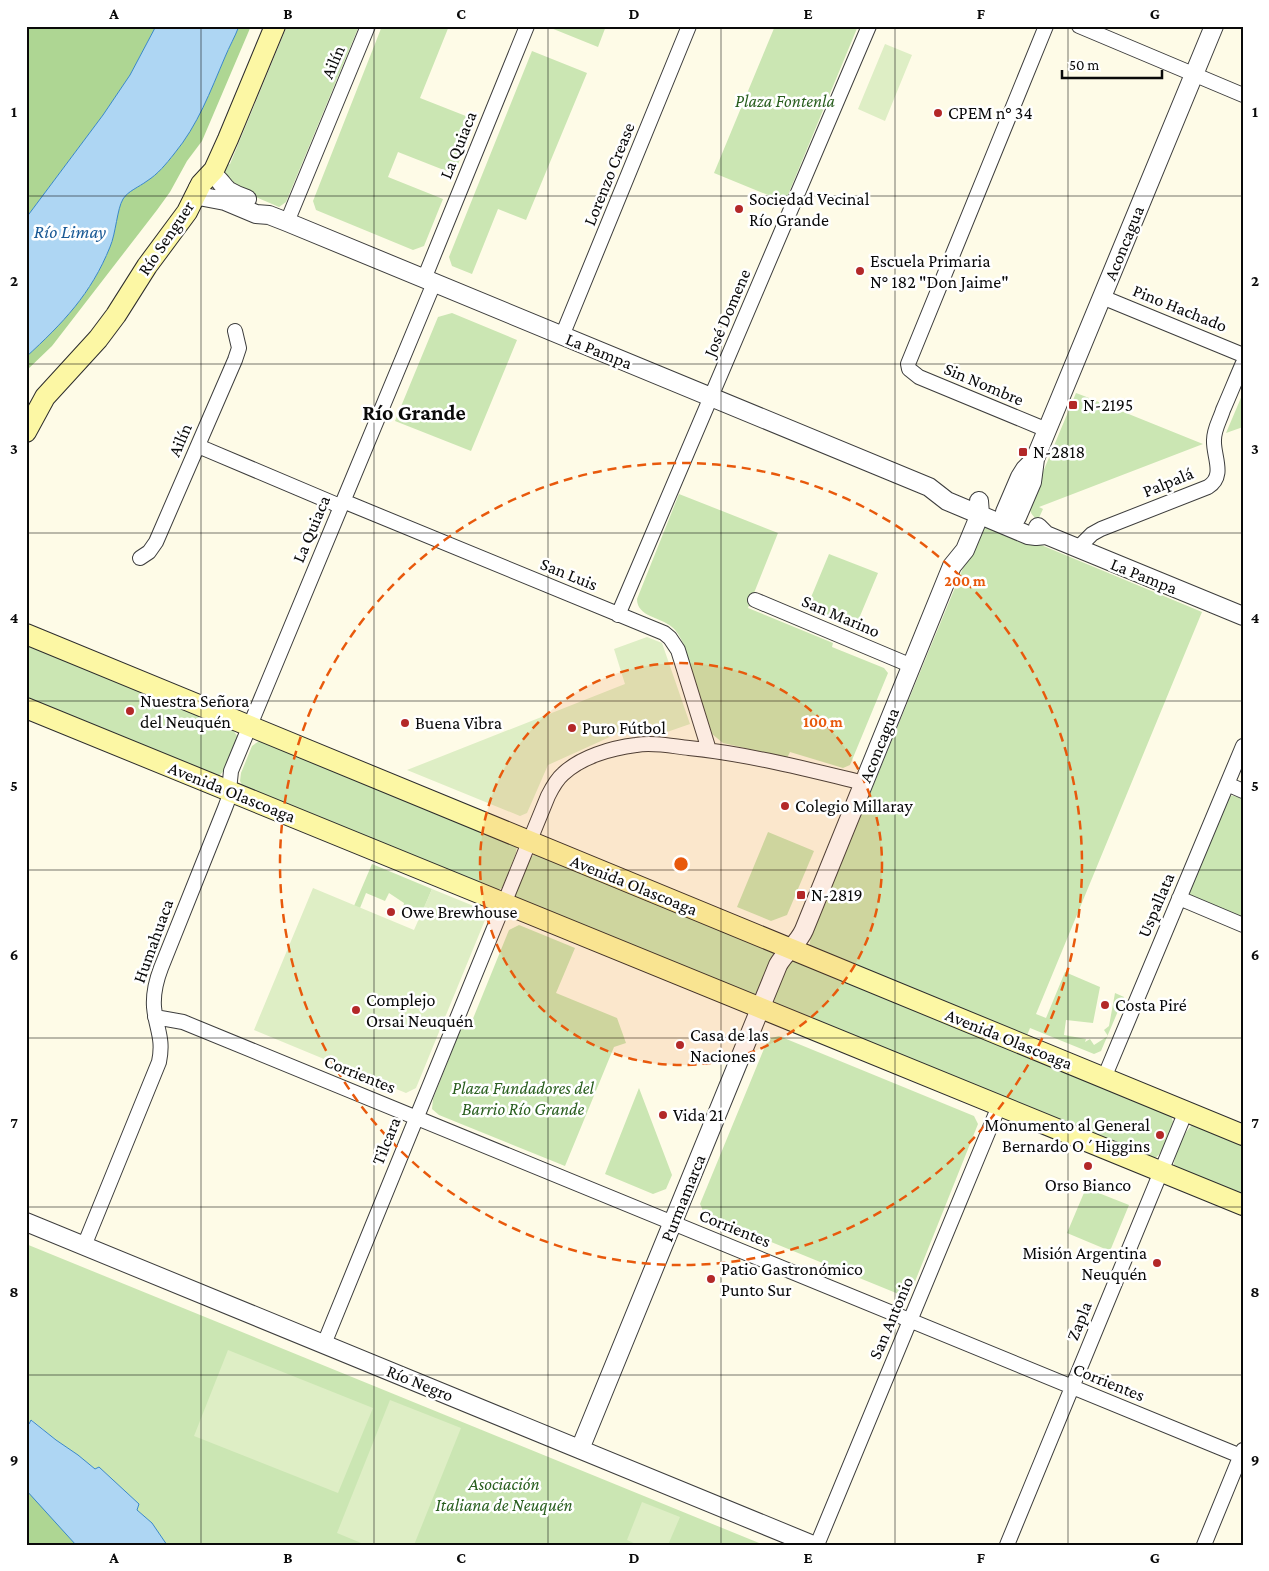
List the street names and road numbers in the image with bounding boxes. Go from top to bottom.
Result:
street label: Ailín [317,42,349,82]
street label: La Quiaca [435,108,481,182]
street label: Lorenzo Crease [579,120,639,228]
street label: Río Senguer [134,196,199,279]
street label: Aconcagua [1100,203,1148,283]
street label: José Domene [699,266,755,362]
street label: Pino Hachado [1130,280,1230,336]
street label: La Pampa [563,329,635,373]
street label: Sin Nombre [941,358,1027,410]
street label: Ailín [164,420,196,460]
street label: Palpalá [1140,463,1196,501]
street label: La Quiaca [288,492,334,566]
street label: San Luis [537,553,601,595]
street label: La Pampa [1108,554,1180,598]
street label: San Marino [799,591,883,641]
street label: Aconcagua [855,705,903,785]
street label: Avenida Olascoaga [166,757,298,827]
street label: Avenida Olascoaga [568,850,700,920]
street label: Uspallata [1133,870,1179,940]
street label: Humahuaca [129,896,177,986]
street label: Avenida Olascoaga [943,1004,1075,1074]
street label: Corrientes [321,1051,399,1097]
street label: Tilcara [367,1114,405,1168]
street label: Purmamarca [656,1151,710,1245]
street label: Corrientes [696,1205,774,1251]
street label: San Antonio [865,1274,917,1362]
street label: Zapla [1062,1299,1096,1343]
street label: Corrientes [1070,1359,1148,1405]
street label: Río Negro [384,1361,456,1405]

